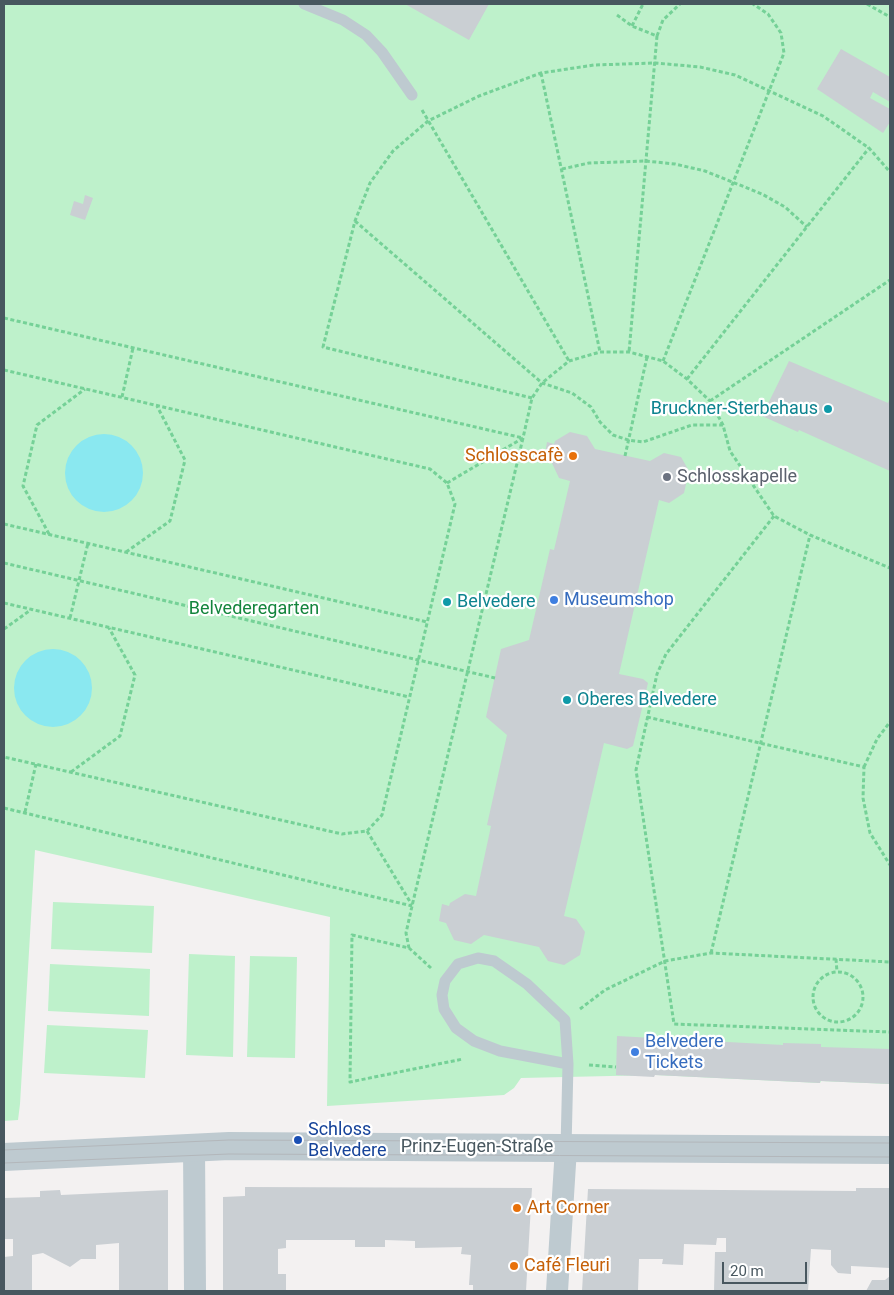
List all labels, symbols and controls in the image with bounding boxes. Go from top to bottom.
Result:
place label: Bruckner-Sterbehaus [651,398,818,420]
marker: Bruckner-Sterbehaus [822,403,834,415]
place label: Schlosscafè [465,445,563,467]
marker: Schlosscafè [567,450,579,462]
place label: Schlosskapelle [677,466,797,488]
marker: Schlosskapelle [661,471,673,483]
place label: Museumshop [564,589,674,611]
place label: Belvedere [457,591,535,613]
marker: Museumshop [548,594,560,606]
marker: Belvedere [441,596,453,608]
park label: Belvederegarten [189,598,319,620]
place label: Oberes Belvedere [577,689,717,711]
marker: Oberes Belvedere [561,694,573,706]
place label: Belvedere Tickets [645,1031,723,1074]
marker: Belvedere Tickets [629,1046,641,1058]
place label: Schloss Belvedere [308,1119,386,1162]
marker: Schloss Belvedere [292,1134,304,1146]
street label: Prinz-Eugen-Straße [401,1136,553,1158]
place label: Art Corner [527,1197,609,1219]
marker: Art Corner [511,1202,523,1214]
scale bar [724,1252,809,1284]
place label: Café Fleuri [524,1255,610,1277]
marker: Café Fleuri [508,1260,520,1272]
text: 20 m [730,1262,764,1280]

